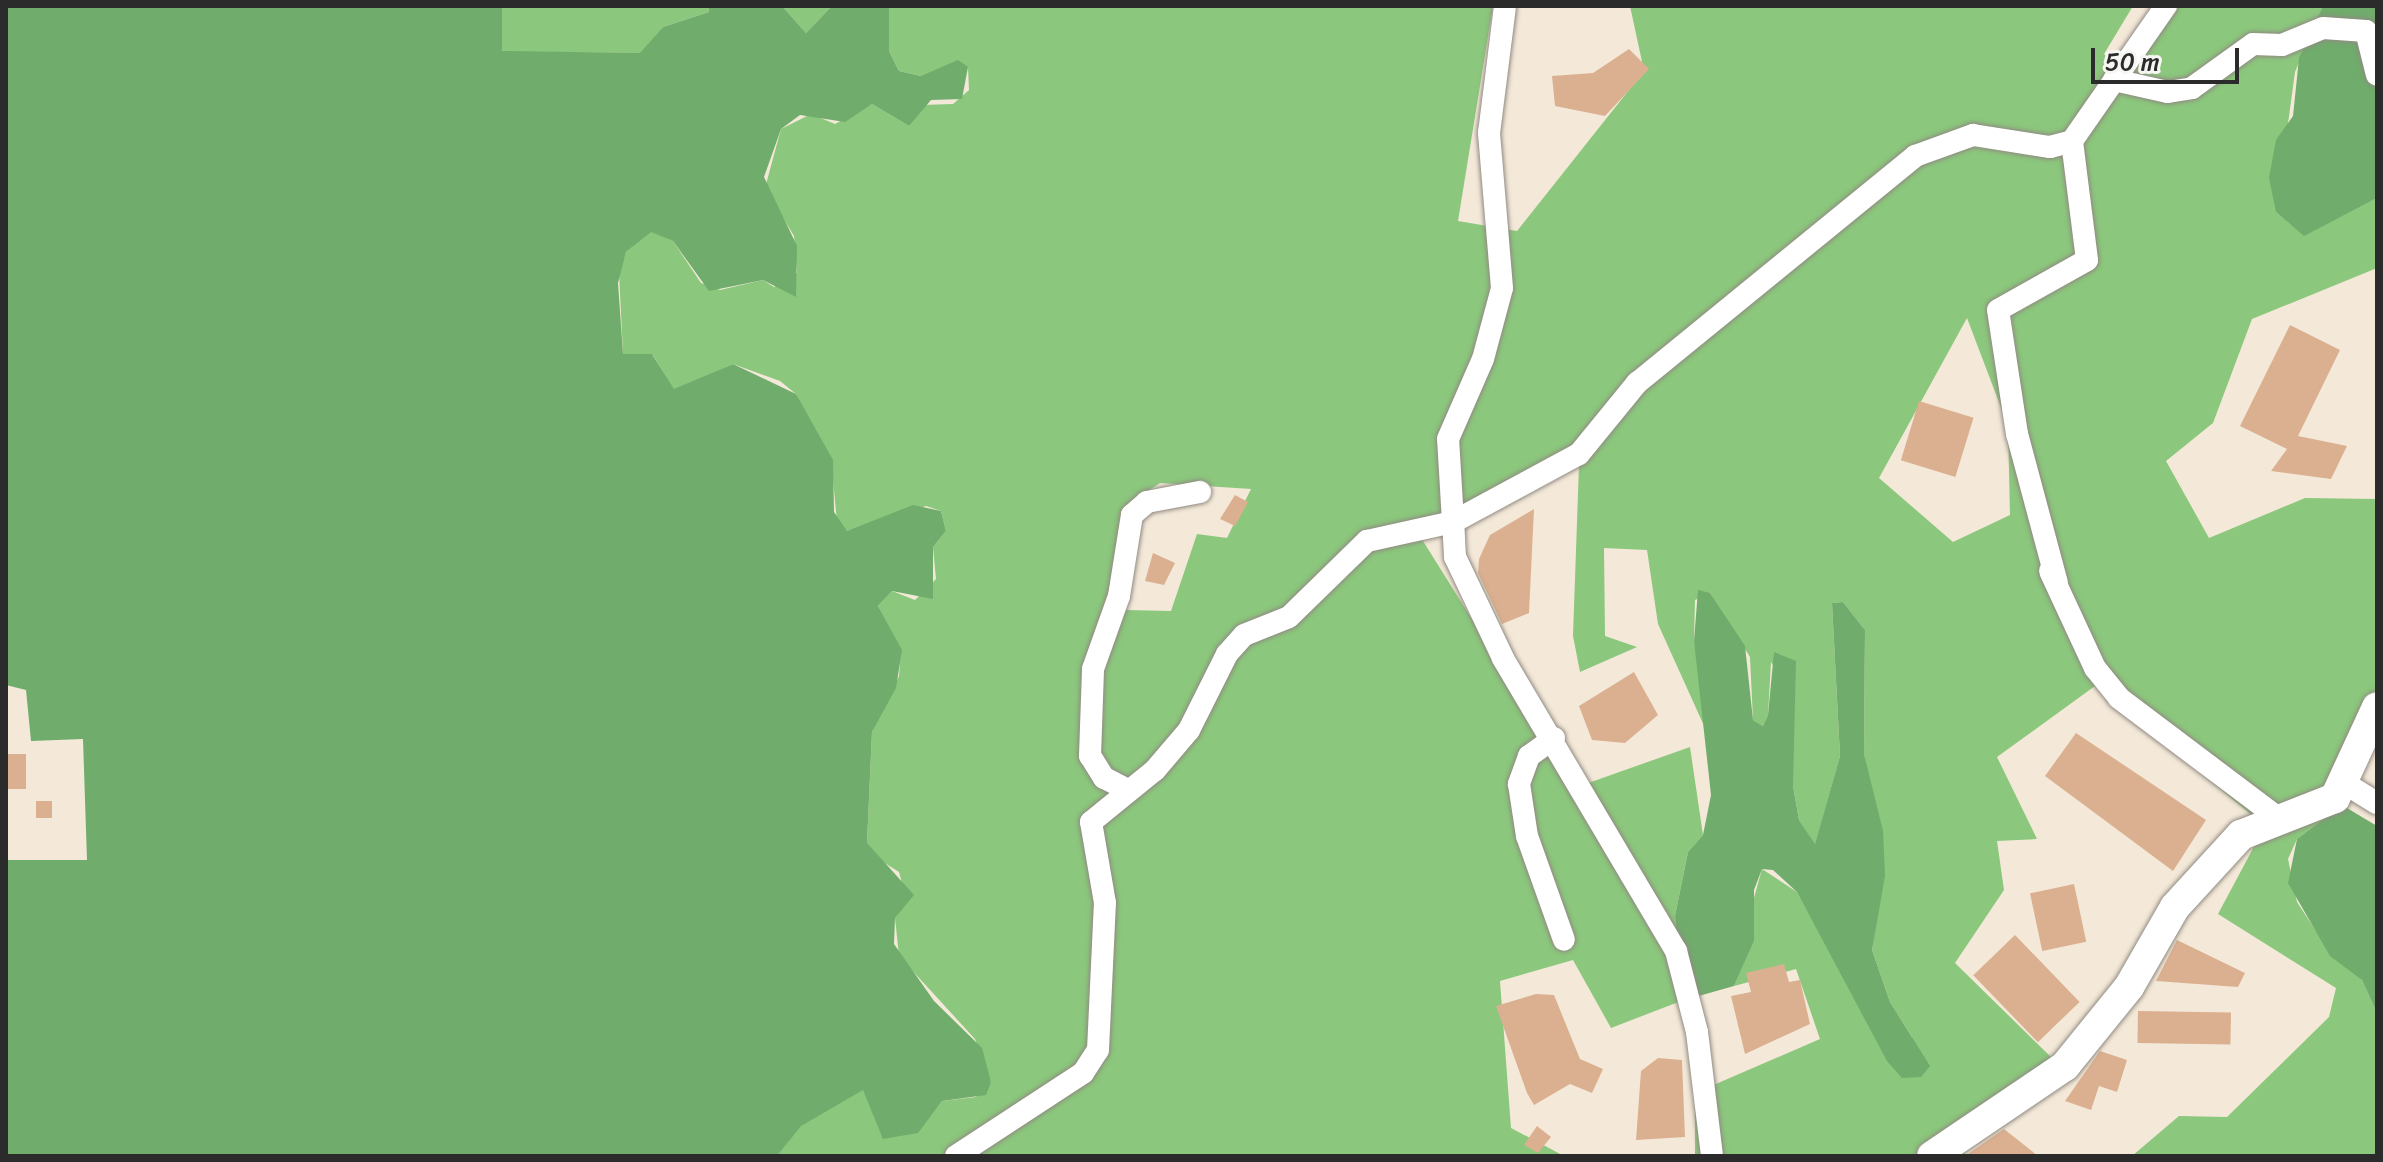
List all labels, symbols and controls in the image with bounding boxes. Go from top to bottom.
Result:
scale bar [2095,32,2243,82]
text: 50 m [2105,41,2160,83]

